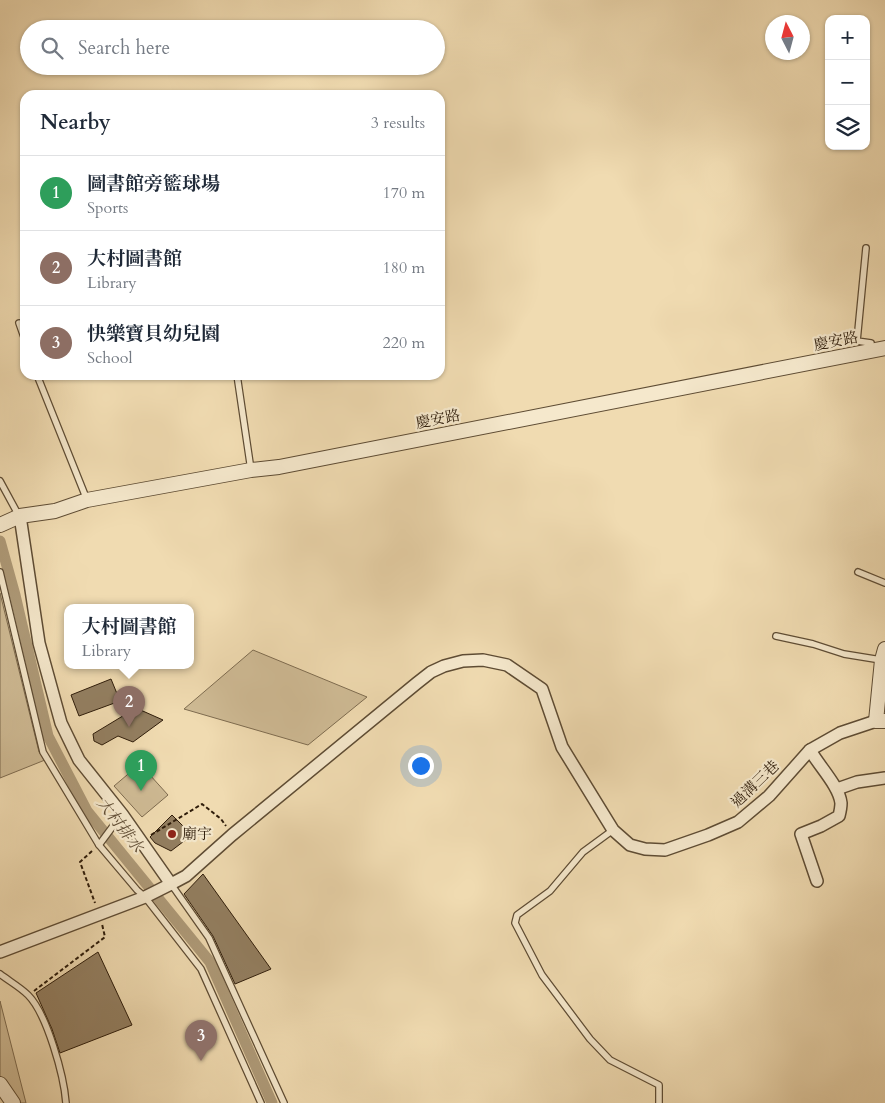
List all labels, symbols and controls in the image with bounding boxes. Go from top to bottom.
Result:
north arrow [765,15,810,60]
map controls [825,15,870,150]
button: + [825,15,870,60]
search box [20,20,445,75]
icon: search [38,34,66,62]
text: Search here [78,35,170,61]
button: − [825,60,870,105]
button: layers [825,105,870,150]
text: Nearby [40,108,111,137]
text: 3 results [371,112,425,134]
text: 圖書館旁籃球場 [87,171,220,197]
text: 1 [52,182,60,204]
text: 170 m [383,182,425,204]
text: Sports [87,197,128,219]
text: 大村圖書館 [87,246,182,272]
text: 2 [52,257,60,279]
text: 180 m [383,257,425,279]
text: Library [87,272,137,294]
text: 快樂寶貝幼兒園 [87,321,220,347]
street label: 慶安路 [812,327,860,355]
text: 3 [52,332,60,354]
text: 220 m [383,332,425,354]
text: School [87,347,132,369]
street label: 慶安路 [414,405,462,433]
popup [64,604,194,669]
text: 大村圖書館 [81,614,177,640]
text: Library [81,640,131,662]
pin: 2 [113,686,145,727]
pin: 1 [125,750,157,791]
your location [408,753,434,779]
street label: 過溝三巷 [726,756,784,812]
water label: 大村排水 [92,793,150,859]
place label: 廟宇 [182,824,212,844]
marker: 廟宇 [166,828,178,840]
pin: 3 [185,1020,217,1061]

